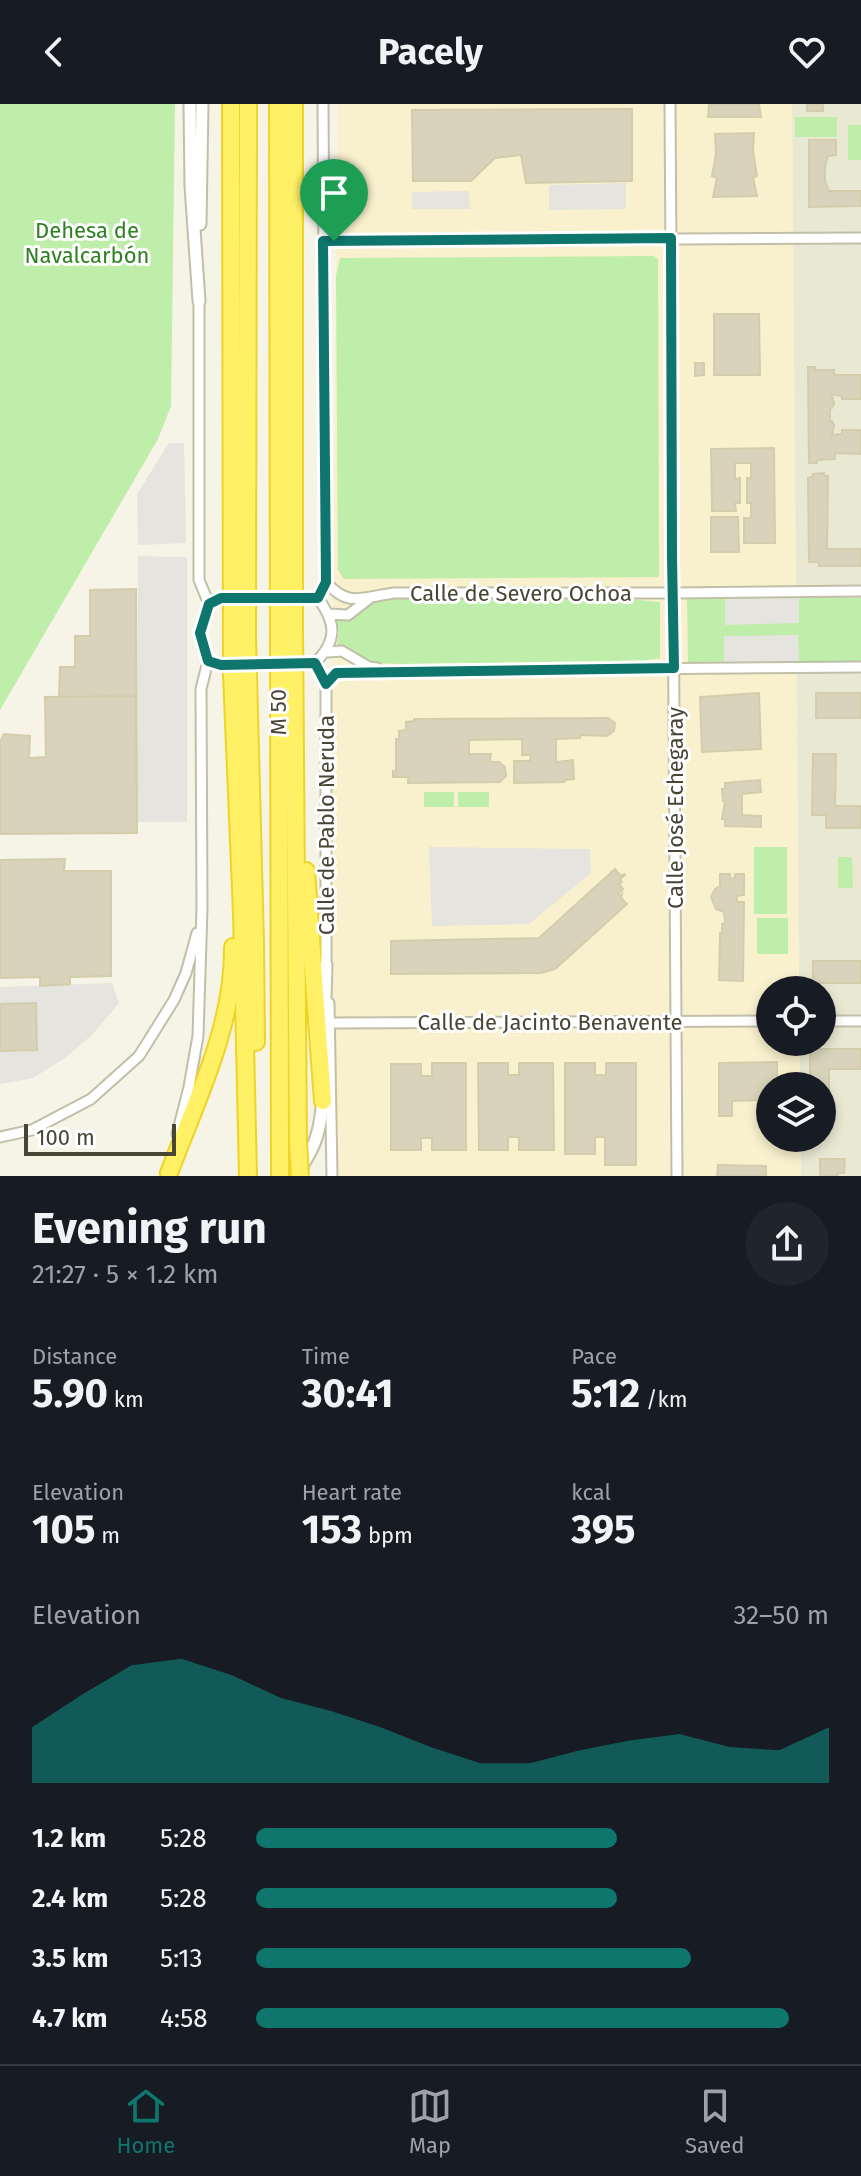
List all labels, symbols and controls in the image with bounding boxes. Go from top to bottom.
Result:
icon: back [32,30,76,74]
text: Pacely [378,30,483,74]
icon: heart [785,30,829,74]
pin [300,159,368,241]
icon: arrive [312,171,356,215]
park label: Dehesa de Navalcarbón [25,217,149,269]
street label: Calle de Severo Ochoa [410,580,632,607]
street label: M 50 [265,689,292,735]
street label: Calle José Echegaray [662,707,689,909]
street label: Calle de Pablo Neruda [313,715,340,935]
map controls [756,976,836,1152]
button: locate [756,976,836,1056]
street label: Calle de Jacinto Benavente [417,1009,683,1036]
button: layers [756,1072,836,1152]
scale bar [24,1120,176,1156]
text: 100 m [36,1124,95,1151]
text: Evening run [32,1202,267,1255]
button: share [745,1202,829,1286]
text: 21:27 · 5 × 1.2 km [32,1259,219,1290]
text: Distance [32,1343,117,1370]
text: Time [302,1343,350,1370]
text: Pace [571,1343,617,1370]
text: 5.90 [32,1370,108,1418]
text: 30:41 [302,1370,394,1418]
text: 5:12 [571,1370,640,1418]
text: km [108,1386,144,1413]
text: /km [640,1386,688,1413]
text: Elevation [32,1479,124,1506]
text: Heart rate [302,1479,402,1506]
text: kcal [571,1479,611,1506]
text: 105 [32,1506,95,1554]
text: 153 [302,1506,362,1554]
text: 395 [571,1506,636,1554]
text: m [95,1522,120,1549]
text: bpm [362,1522,413,1549]
text: Elevation [32,1600,141,1631]
text: 32–50 m [733,1600,829,1631]
text: 1.2 km [32,1823,106,1854]
text: 5:28 [160,1823,206,1854]
text: 2.4 km [32,1883,108,1914]
text: 5:28 [160,1883,206,1914]
text: 3.5 km [32,1943,108,1974]
text: 5:13 [160,1943,202,1974]
text: 4.7 km [32,2003,108,2034]
text: 4:58 [160,2003,208,2034]
tab: Home [116,2084,175,2159]
tab: Map [408,2084,452,2159]
tab: Saved [685,2084,745,2159]

